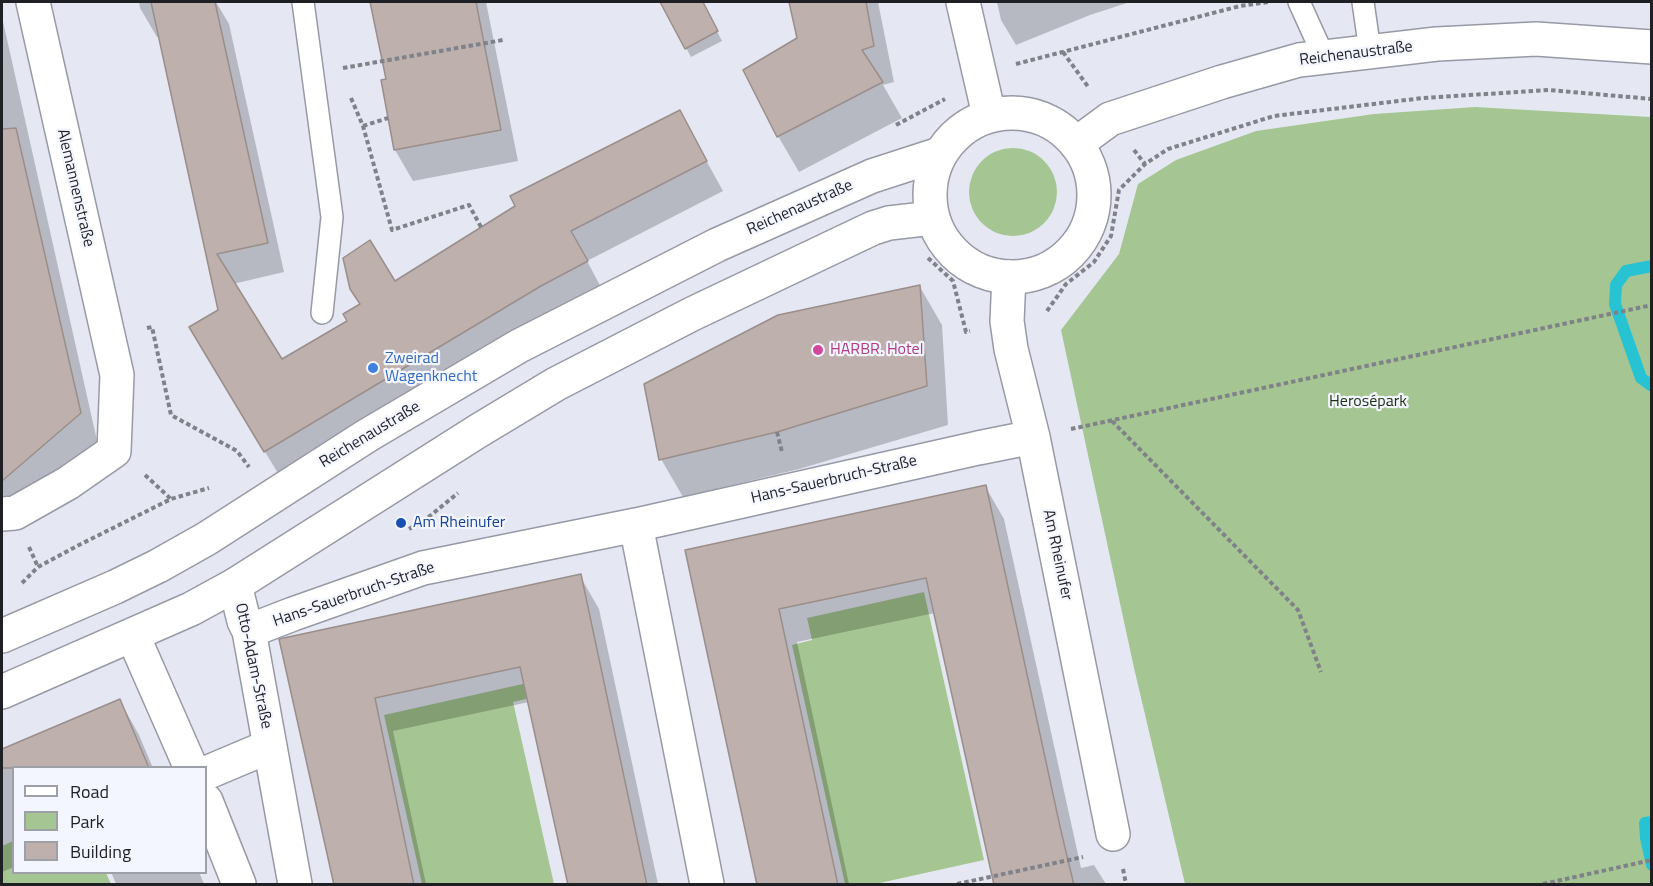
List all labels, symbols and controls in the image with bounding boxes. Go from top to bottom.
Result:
street label: Reichenaustraße [1298,38,1414,70]
street label: Alemannenstraße [52,127,98,249]
street label: Reichenaustraße [744,176,856,240]
place label: HARBR. Hotel [830,340,923,360]
marker: HARBR. Hotel [811,343,825,357]
place label: Zweirad Wagenknecht [385,349,477,387]
marker: Zweirad Wagenknecht [366,361,380,375]
park label: Herosépark [1329,392,1407,412]
street label: Reichenaustraße [316,397,424,473]
street label: Hans-Sauerbruch-Straße [749,452,919,508]
street label: Am Rheinufer [1038,508,1076,602]
place label: Am Rheinufer [413,513,505,533]
marker: Am Rheinufer [394,516,408,530]
street label: Hans-Sauerbruch-Straße [271,558,437,632]
street label: Otto-Adam-Straße [230,601,276,731]
legend [12,766,207,874]
text: Road [70,778,109,805]
text: Park [70,808,104,835]
text: Building [70,838,131,865]

